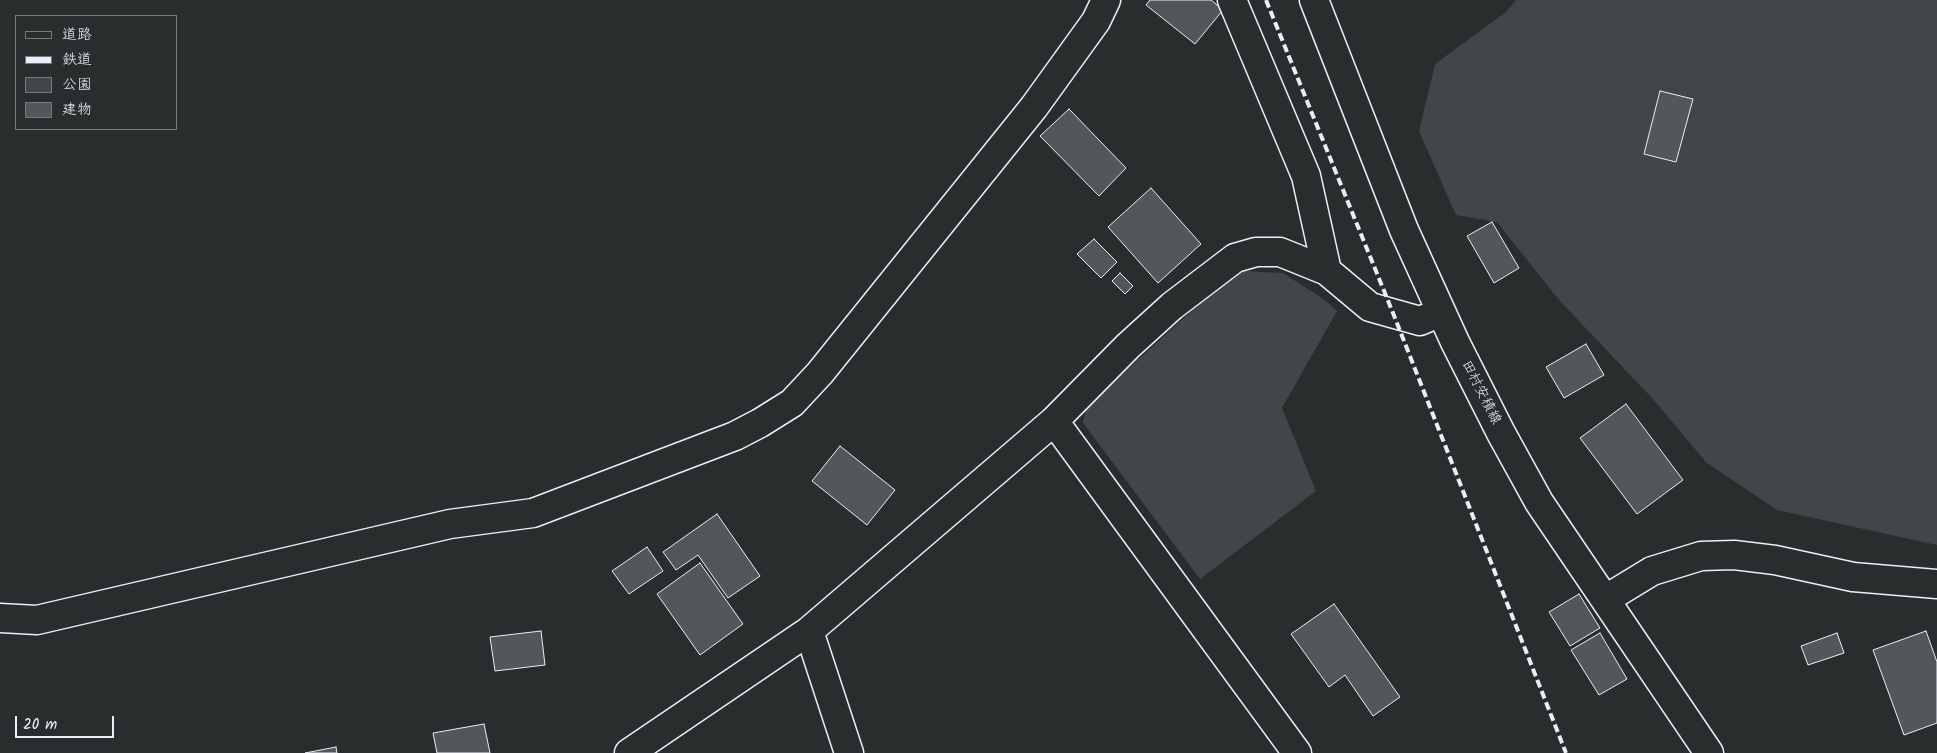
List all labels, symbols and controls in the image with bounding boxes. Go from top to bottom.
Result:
legend [15,15,178,130]
text: 道路 [62,23,92,47]
text: 鉄道 [62,48,92,72]
text: 公園 [62,73,92,97]
text: 建物 [62,98,92,122]
street label: 田村安積線 [1457,358,1503,428]
scale bar [18,706,116,738]
text: 20 m [23,713,57,737]

